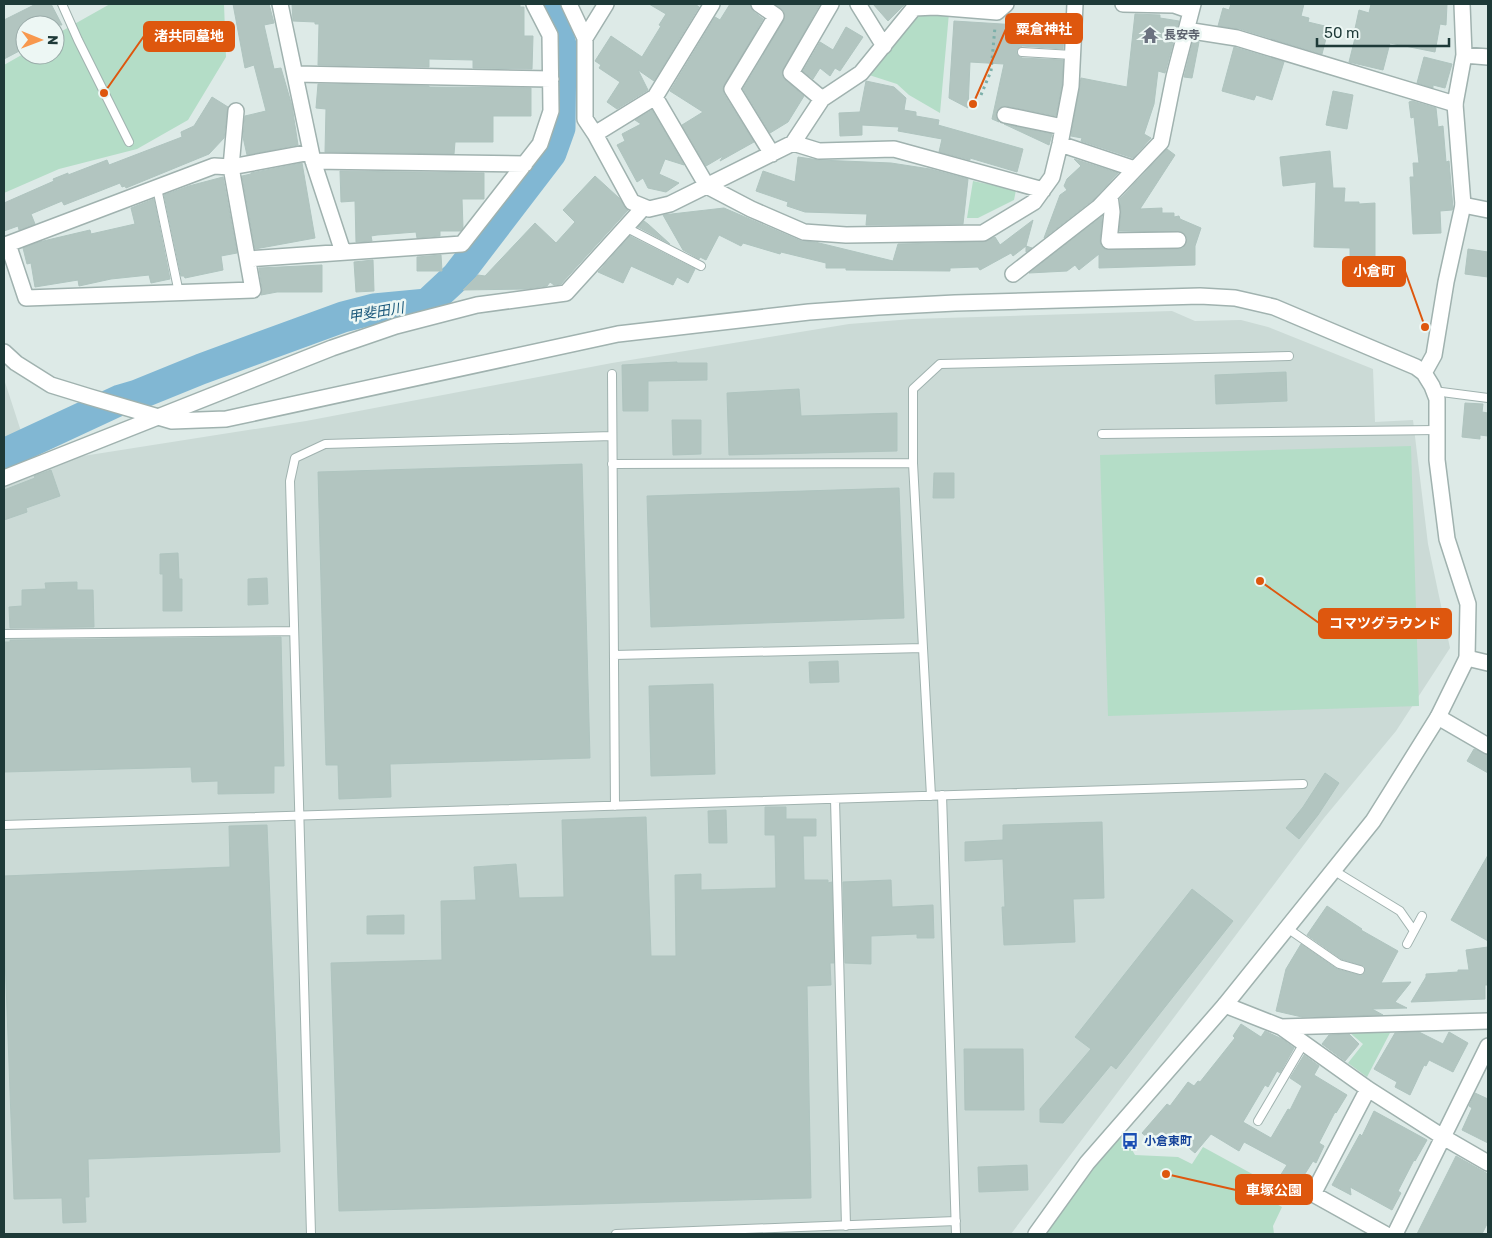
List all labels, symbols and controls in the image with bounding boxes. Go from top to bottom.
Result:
callout: 粟倉神社 [1006,14,1082,43]
north arrow [15,15,65,65]
scale bar [1317,15,1450,47]
text: 粟倉神社 [1016,21,1072,38]
callout: 渚共同墓地 [144,22,234,51]
text: 50 m [1324,24,1359,42]
temple icon: 長安寺 [1140,25,1160,45]
text: 渚共同墓地 [154,28,224,45]
place label: 長安寺 [1164,28,1200,42]
text: N [44,35,61,45]
callout: 小倉町 [1343,257,1405,286]
text: 小倉町 [1353,263,1395,280]
water label: 甲斐田川 [347,299,407,326]
callout: コマツグラウンド [1319,609,1451,638]
text: コマツグラウンド [1329,615,1441,632]
bus stop icon: 小倉東町 [1120,1131,1140,1151]
place label: 小倉東町 [1144,1134,1192,1148]
callout: 車塚公園 [1236,1175,1312,1204]
text: 車塚公園 [1246,1182,1302,1199]

